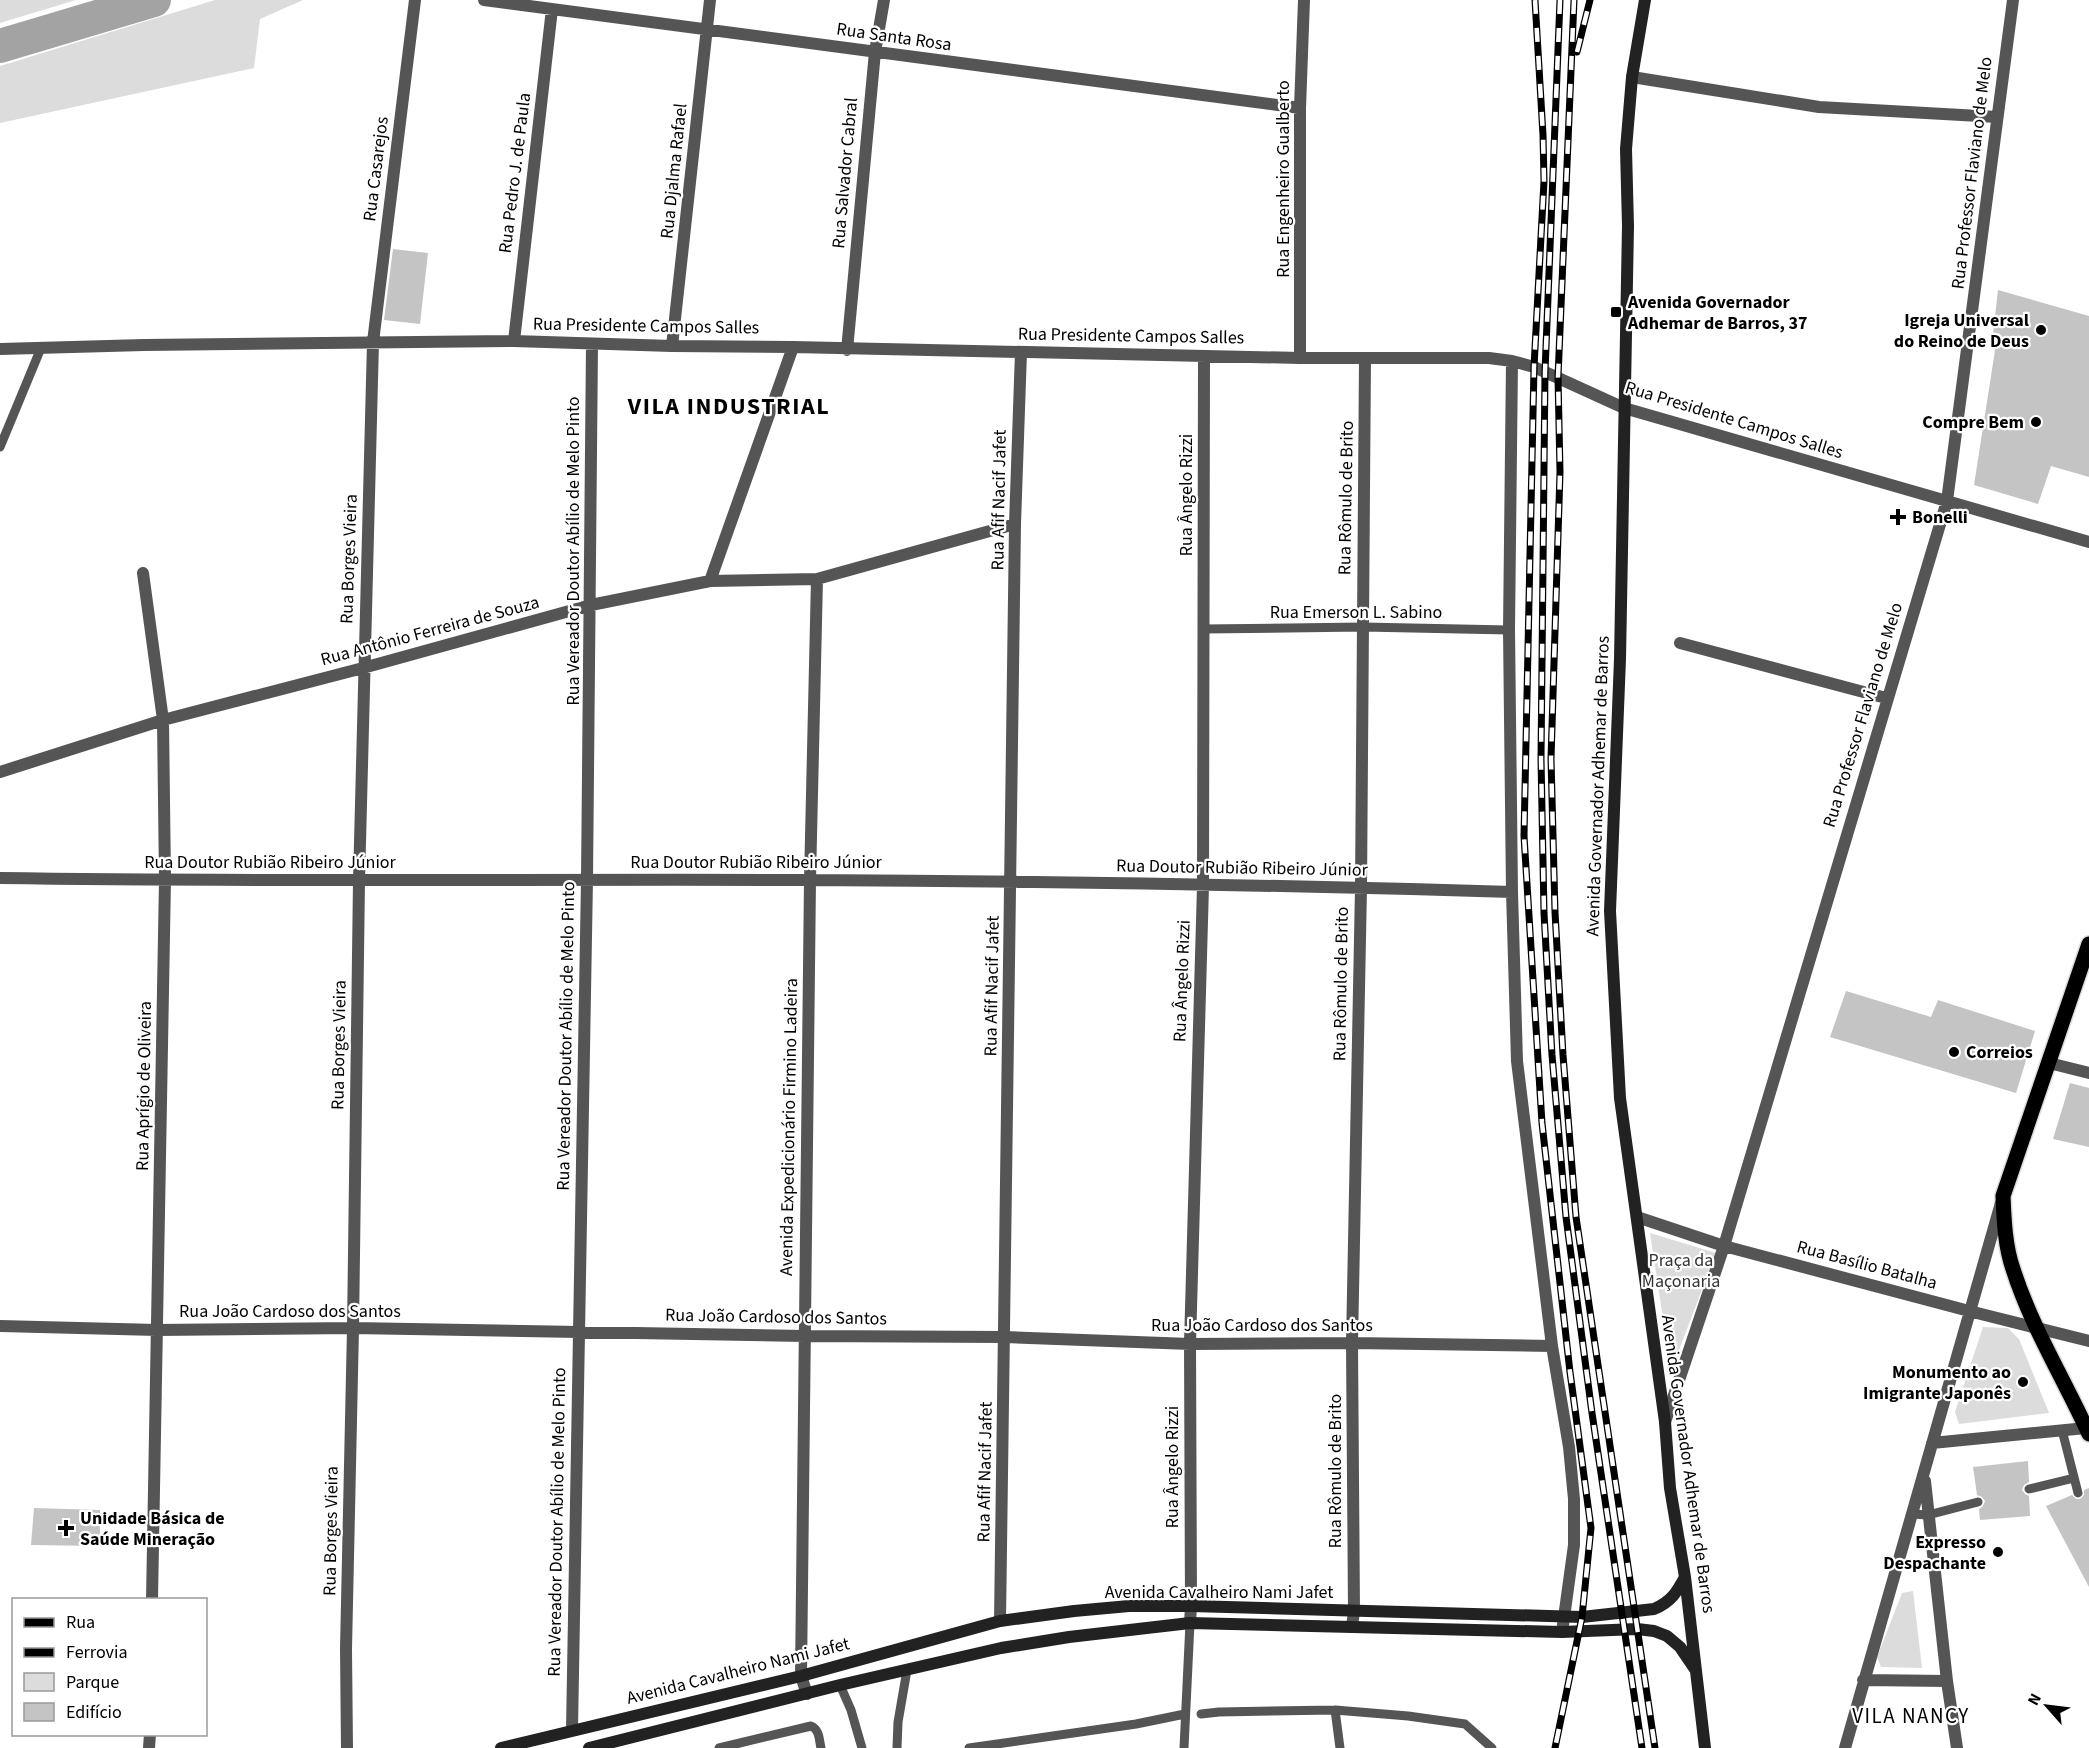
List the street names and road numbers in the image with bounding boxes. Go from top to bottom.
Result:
street label: Rua Santa Rosa [835,17,953,57]
street label: Rua Professor Flaviano de Melo [1945,55,1999,291]
street label: Rua Engenheiro Gualberto [1271,80,1296,278]
street label: Rua Pedro J. de Paula [493,91,537,255]
street label: Rua Salvador Cabral [826,96,864,250]
street label: Rua Djalma Rafael [654,102,694,240]
street label: Rua Casarejos [357,115,395,223]
street label: Rua Presidente Campos Salles [533,312,759,340]
street label: Rua Presidente Campos Salles [1018,322,1244,350]
street label: Rua Presidente Campos Salles [1622,375,1846,465]
street label: Rua Vereador Doutor Abílio de Melo Pinto [561,396,586,706]
street label: Rua Rômulo de Brito [1332,421,1360,575]
street label: Rua Afif Nacif Jafet [985,429,1013,571]
street label: Rua Ângelo Rizzi [1174,434,1199,556]
street label: Rua Borges Vieira [334,494,364,624]
street label: Rua Antônio Ferreira de Souza [318,590,542,672]
street label: Rua Emerson L. Sabino [1270,600,1442,625]
street label: Rua Professor Flaviano de Melo [1817,600,1909,830]
street label: Avenida Governador Adhemar de Barros [1580,635,1616,937]
street label: Rua Doutor Rubião Ribeiro Júnior [144,850,397,875]
street label: Rua Doutor Rubião Ribeiro Júnior [630,850,883,875]
street label: Rua Doutor Rubião Ribeiro Júnior [1116,853,1369,883]
street label: Rua Vereador Doutor Abílio de Melo Pinto [551,881,581,1191]
street label: Rua Rômulo de Brito [1327,907,1355,1061]
street label: Rua Afif Nacif Jafet [978,915,1006,1057]
street label: Rua Ângelo Rizzi [1167,919,1197,1043]
street label: Avenida Expedicionário Firmino Ladeira [774,978,804,1276]
street label: Rua Borges Vieira [325,980,353,1110]
street label: Rua Aprígio de Oliveira [130,1001,158,1171]
street label: Rua Basílio Batalha [1794,1234,1940,1296]
street label: Rua João Cardoso dos Santos [179,1299,401,1324]
street label: Rua João Cardoso dos Santos [665,1303,887,1331]
street label: Rua João Cardoso dos Santos [1151,1313,1373,1338]
street label: Avenida Governador Adhemar de Barros [1655,1313,1721,1615]
street label: Rua Vereador Doutor Abílio de Melo Pinto [542,1367,572,1677]
street label: Rua Rômulo de Brito [1323,1394,1348,1548]
street label: Rua Afif Nacif Jafet [971,1401,999,1543]
street label: Rua Ângelo Rizzi [1160,1406,1185,1528]
street label: Rua Borges Vieira [317,1466,345,1596]
street label: Avenida Cavalheiro Nami Jafet [1105,1580,1333,1605]
street label: Avenida Cavalheiro Nami Jafet [624,1631,852,1711]

